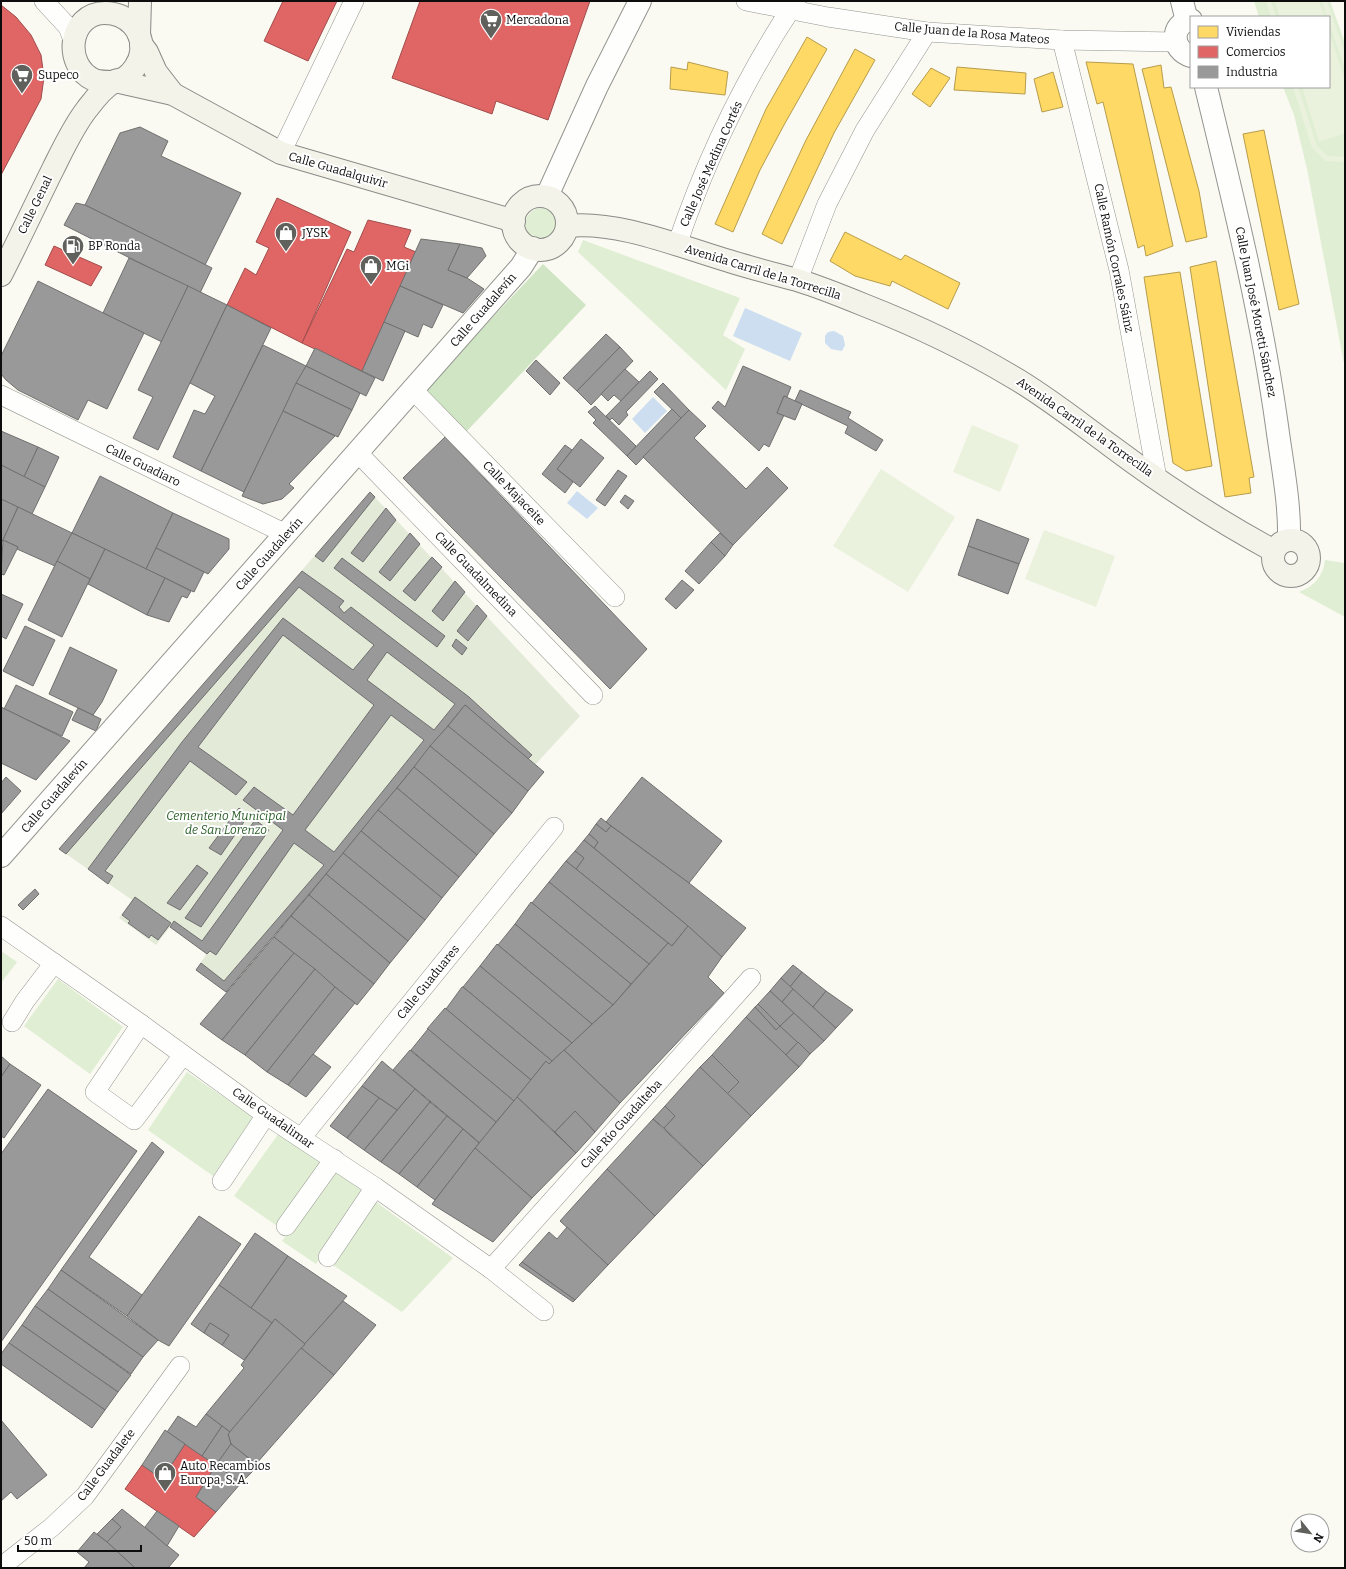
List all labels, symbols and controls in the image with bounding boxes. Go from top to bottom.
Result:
supermarket icon: Mercadona [478,7,504,40]
place label: Mercadona [506,13,569,27]
legend [1190,16,1330,88]
street label: Calle Juan de la Rosa Mateos [894,19,1050,47]
text: Viviendas [1226,25,1281,39]
text: Comercios [1226,45,1286,59]
supermarket icon: Supeco [9,62,35,95]
text: Industria [1226,65,1278,79]
place label: Supeco [38,68,79,82]
street label: Calle José Medina Cortés [677,99,745,229]
street label: Calle Guadalquivir [287,149,390,191]
street label: Calle Genal [15,173,55,236]
street label: Calle Ramón Corrales Sáinz [1091,182,1137,334]
shop icon: JYSK [273,220,299,253]
street label: Calle Juan José Moretti Sánchez [1233,225,1279,399]
place label: JYSK [301,226,329,240]
fuel station icon: BP Ronda [60,233,86,266]
place label: BP Ronda [88,239,141,253]
street label: Avenida Carril de la Torrecilla [683,242,843,303]
shop icon: MGi [358,253,384,286]
place label: MGi [386,259,410,273]
street label: Calle Guadalevín [447,270,519,350]
street label: Avenida Carril de la Torrecilla [1014,375,1156,480]
street label: Calle Guadiaro [103,441,183,489]
street label: Calle Majaceite [480,458,548,528]
street label: Calle Guadalevín [233,514,306,593]
street label: Calle Guadalmedina [432,529,520,620]
street label: Calle Guadalevín [18,756,90,836]
park label: Cementerio Municipal de San Lorenzo [166,809,286,837]
street label: Calle Guaduares [394,942,462,1022]
street label: Calle Río Guadalteba [577,1076,665,1171]
street label: Calle Guadalimar [229,1085,317,1152]
street label: Calle Guadalete [74,1426,138,1504]
place label: Auto Recambios Europa, S. A. [180,1459,271,1487]
shop icon: Auto Recambios Europa, S. A. [152,1460,178,1493]
north arrow [1290,1513,1330,1553]
scale bar [18,1527,141,1553]
text: N [1310,1531,1326,1545]
text: 50 m [24,1534,53,1548]

